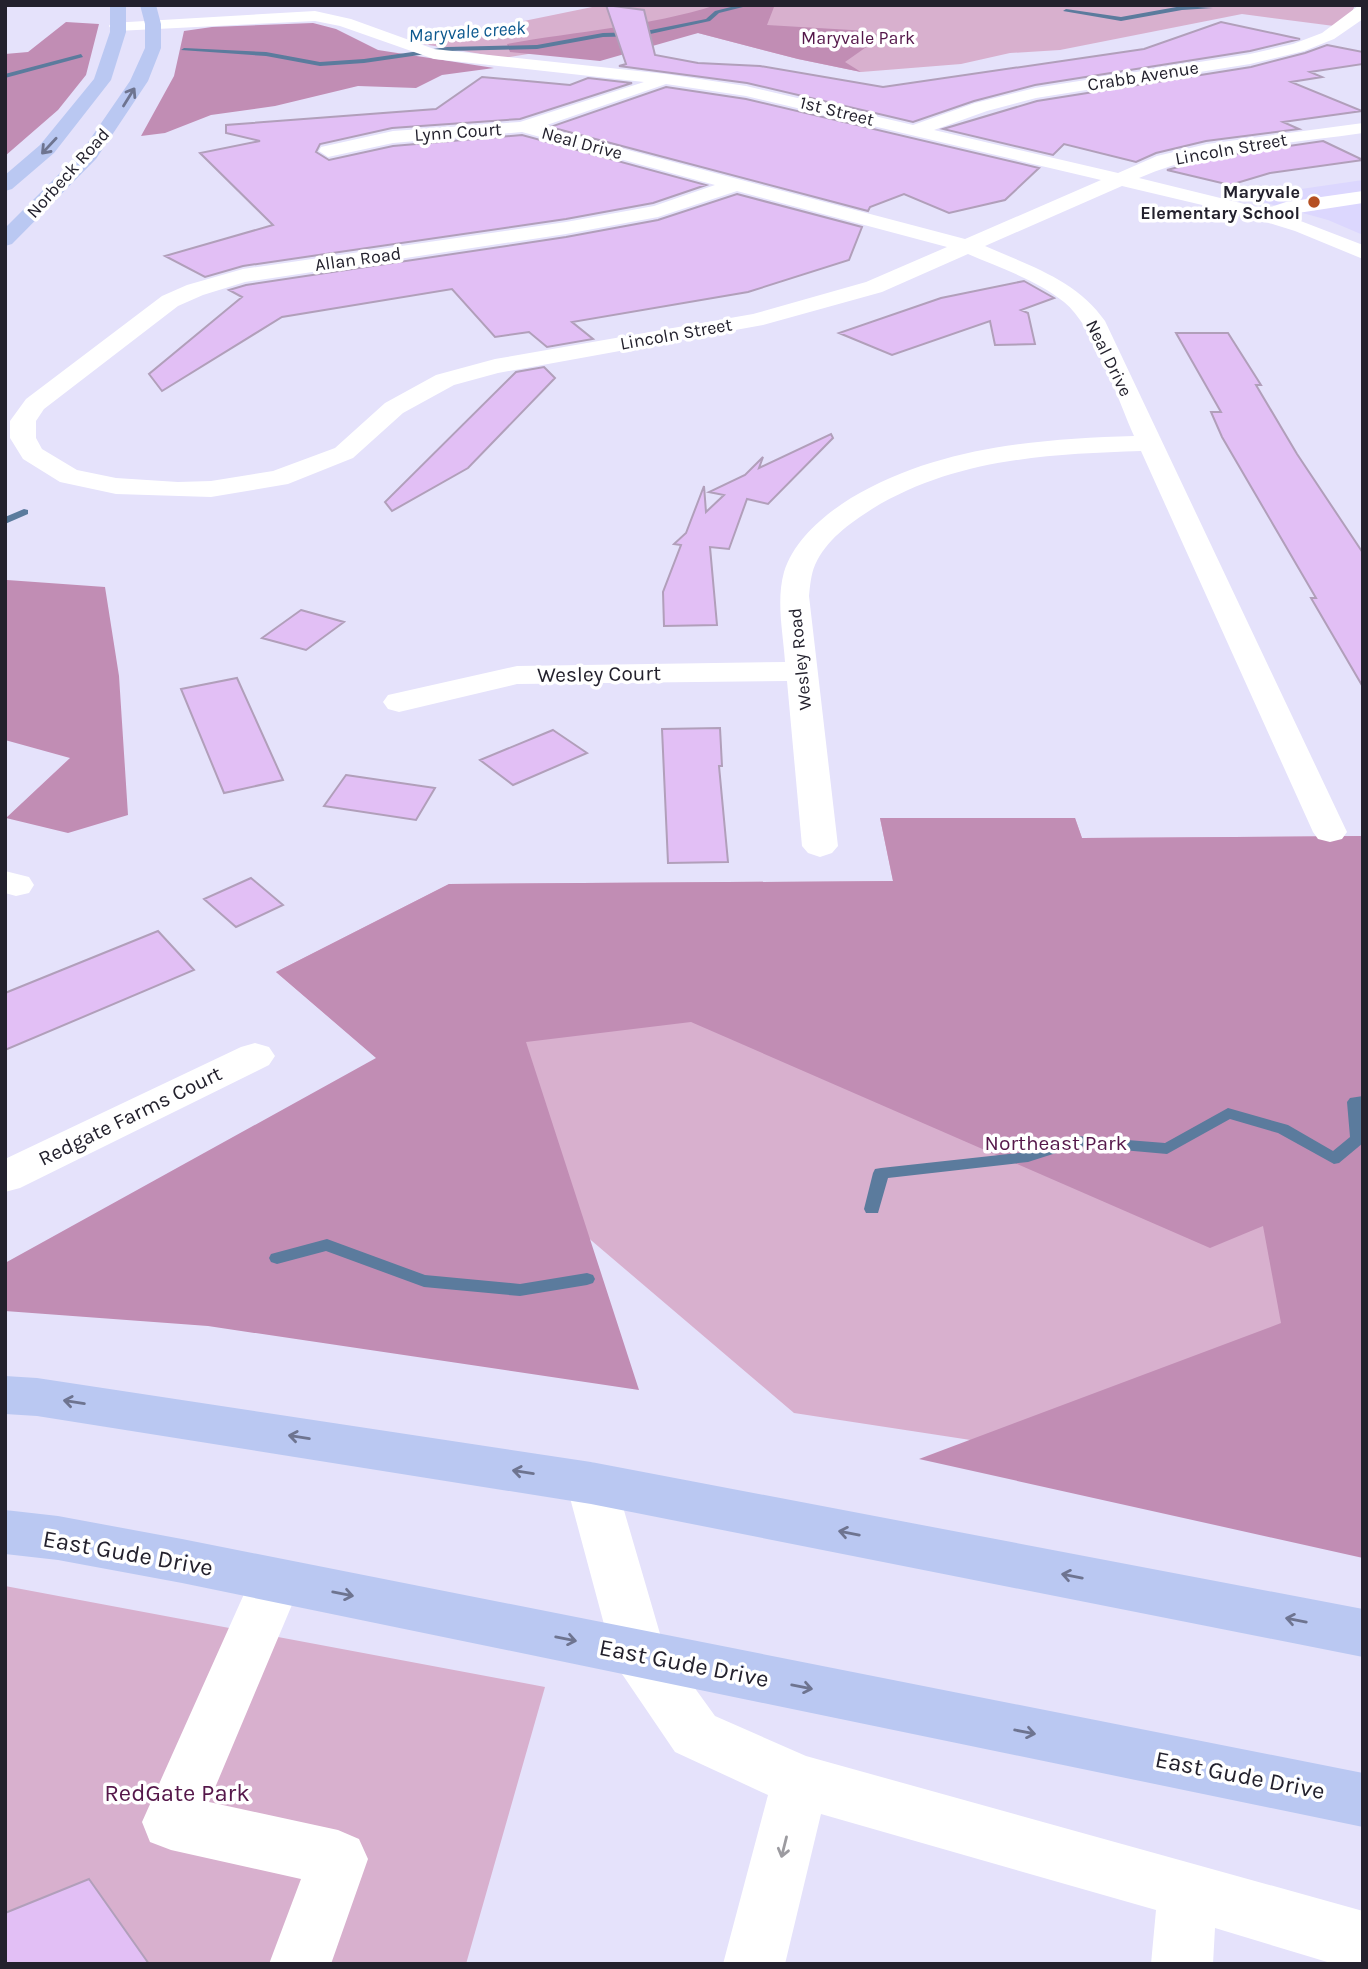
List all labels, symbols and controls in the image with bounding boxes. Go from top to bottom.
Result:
water label: Maryvale creek [408,17,527,47]
park label: Maryvale Park [801,27,915,49]
street label: Crabb Avenue [1086,56,1200,96]
one-way arrow [123,87,137,107]
street label: 1st Street [798,91,877,131]
street label: Lynn Court [414,118,503,146]
street label: Neal Drive [539,122,625,164]
street label: Norbeck Road [22,123,114,223]
street label: Lincoln Street [1173,128,1289,170]
one-way arrow [40,137,57,154]
place label: Maryvale Elementary School [1140,181,1300,224]
marker: Maryvale Elementary School [1306,194,1322,210]
street label: Allan Road [313,242,403,276]
street label: Lincoln Street [618,313,734,355]
street label: Neal Drive [1081,316,1137,400]
street label: Wesley Road [784,607,816,711]
street label: Wesley Court [537,661,661,687]
street label: Redgate Farms Court [34,1061,226,1171]
park label: Northeast Park [985,1131,1128,1155]
one-way arrow [63,1396,86,1409]
one-way arrow [288,1431,311,1444]
one-way arrow [513,1465,535,1478]
street label: East Gude Drive [41,1524,215,1582]
one-way arrow [838,1526,861,1539]
one-way arrow [1061,1569,1084,1583]
one-way arrow [331,1588,354,1602]
one-way arrow [1285,1612,1308,1626]
one-way arrow [554,1633,577,1647]
street label: East Gude Drive [597,1633,771,1693]
one-way arrow [790,1681,813,1695]
one-way arrow [1013,1726,1036,1740]
street label: East Gude Drive [1153,1745,1327,1805]
park label: RedGate Park [104,1779,250,1807]
one-way arrow [776,1835,790,1858]

